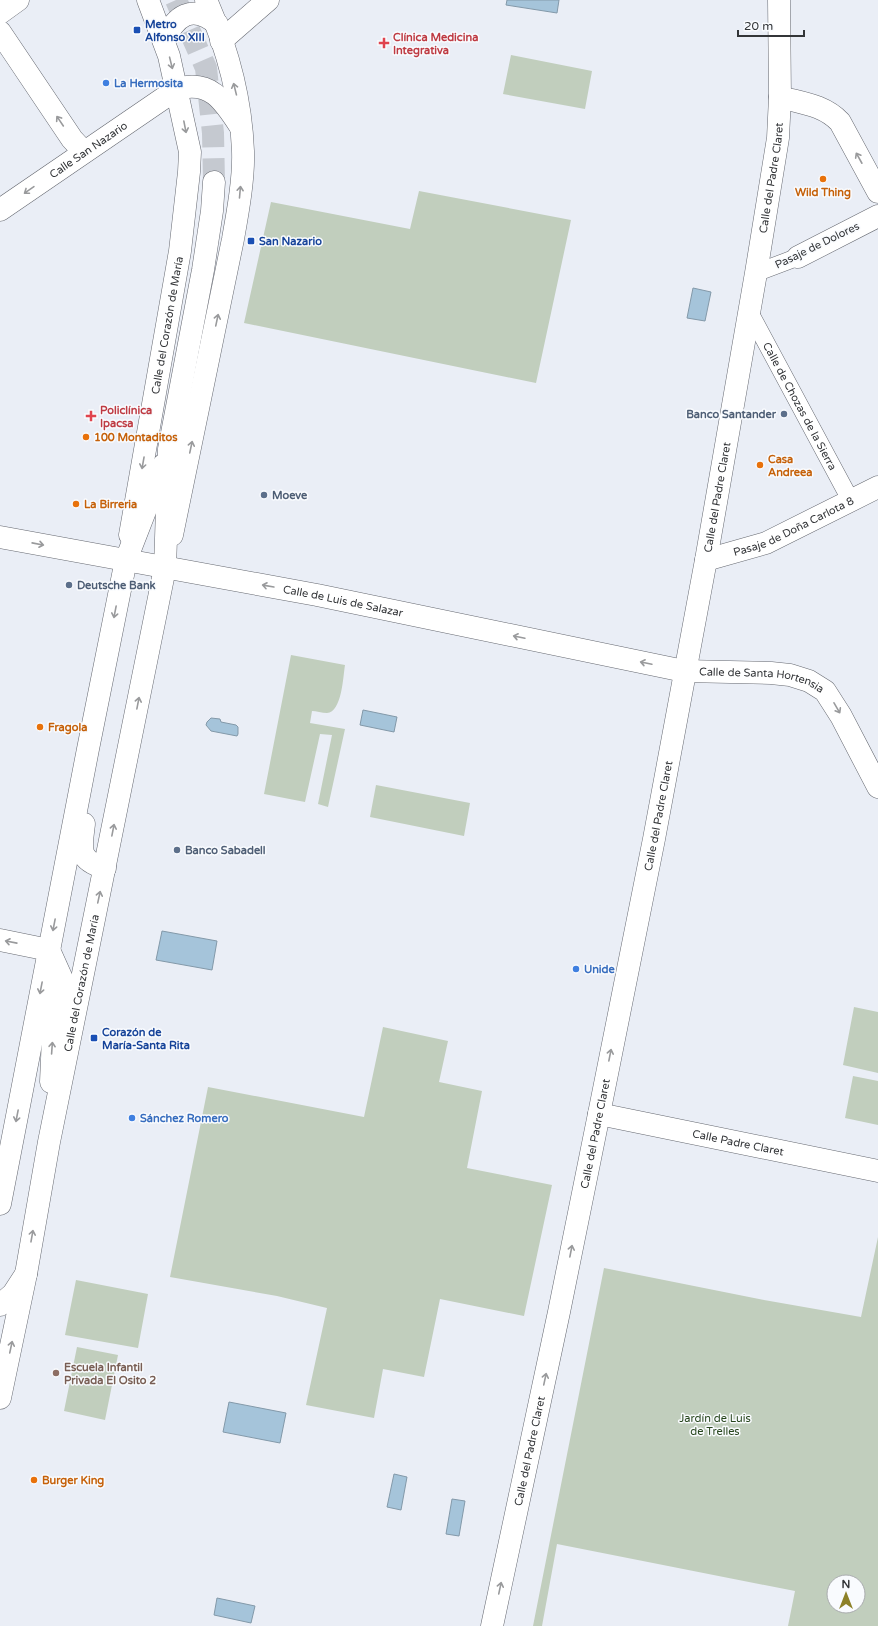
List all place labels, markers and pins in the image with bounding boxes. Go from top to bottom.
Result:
place label: Metro Alfonso XIII [145,18,205,44]
marker: Metro Alfonso XIII [132,25,142,35]
place label: Clínica Medicina Integrativa [393,31,478,58]
marker: Clínica Medicina Integrativa [378,37,390,49]
place label: La Hermosita [114,77,183,90]
marker: La Hermosita [101,78,111,88]
marker: Wild Thing [818,174,828,184]
place label: Wild Thing [795,186,851,200]
place label: San Nazario [259,235,322,248]
marker: San Nazario [246,236,256,246]
place label: Policlínica Ipacsa [100,404,152,431]
place label: Banco Santander [686,408,777,421]
marker: Banco Santander [779,409,789,419]
marker: Policlínica Ipacsa [85,410,97,422]
place label: 100 Montaditos [94,431,178,444]
marker: 100 Montaditos [81,432,91,442]
place label: Casa Andreea [768,453,812,479]
marker: Casa Andreea [755,460,765,470]
place label: Moeve [272,489,308,502]
marker: Moeve [259,490,269,500]
place label: La Birreria [84,498,137,511]
marker: La Birreria [71,499,81,509]
place label: Deutsche Bank [77,579,156,592]
marker: Deutsche Bank [64,580,74,590]
place label: Fragola [48,721,87,735]
marker: Fragola [35,722,45,732]
place label: Banco Sabadell [185,844,266,857]
marker: Banco Sabadell [172,845,182,855]
place label: Unide [584,963,616,976]
marker: Unide [571,964,581,974]
place label: Corazón de María-Santa Rita [102,1026,190,1052]
marker: Corazón de María-Santa Rita [89,1033,99,1043]
place label: Sánchez Romero [140,1112,229,1125]
marker: Sánchez Romero [127,1113,137,1123]
place label: Escuela Infantil Privada El Osito 2 [64,1361,156,1387]
marker: Escuela Infantil Privada El Osito 2 [51,1368,61,1378]
place label: Burger King [42,1474,104,1488]
marker: Burger King [29,1475,39,1485]

